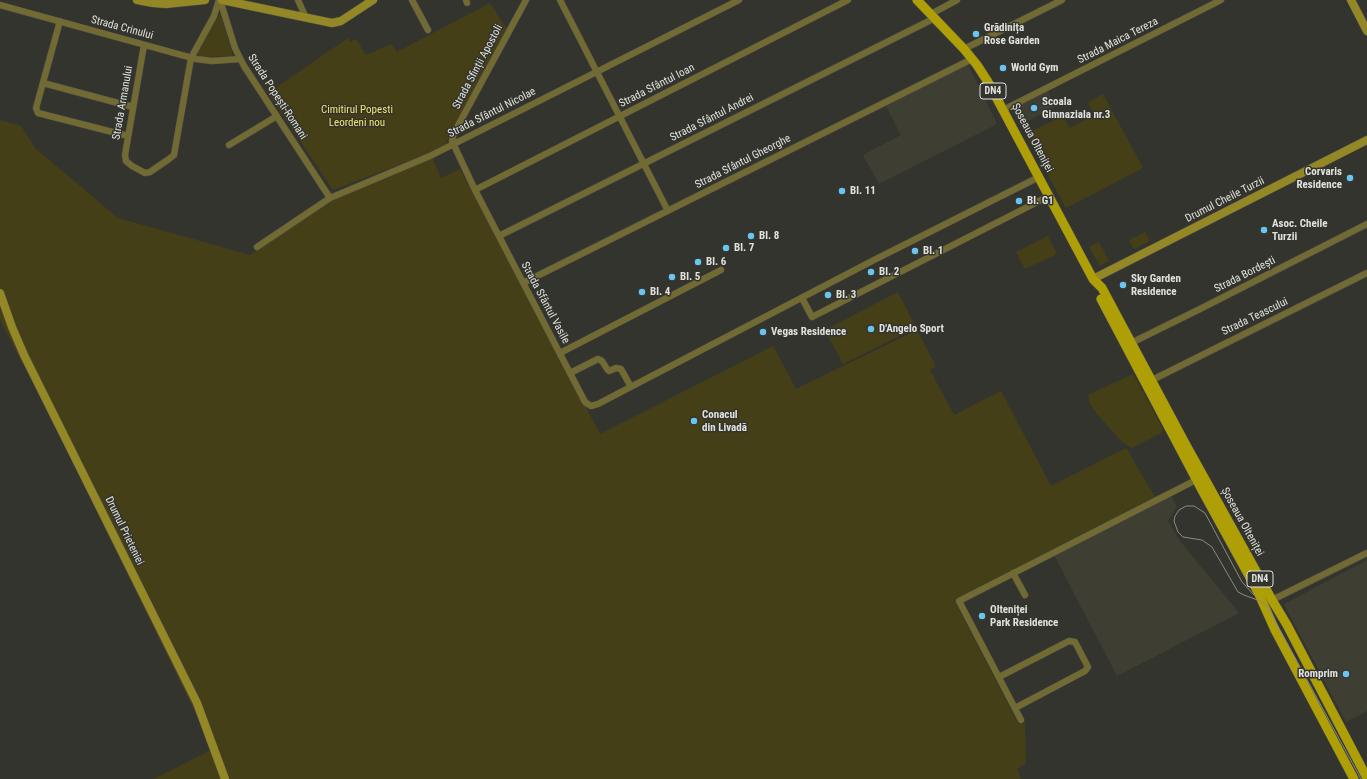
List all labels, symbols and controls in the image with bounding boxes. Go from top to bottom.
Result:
street label: Strada Crinului [90,13,154,43]
street label: Strada Maica Tereza [1076,15,1160,67]
place label: Grădinița Rose Garden [984,21,1040,47]
street label: Strada Sfinții Apostoli [450,22,506,112]
marker: Grădinița Rose Garden [971,29,981,39]
street label: Strada Popești-Romani [244,52,310,142]
street label: Strada Sfântul Ioan [617,61,697,111]
place label: World Gym [1011,61,1058,75]
marker: World Gym [998,63,1008,73]
street label: Strada Armanului [110,65,136,141]
road number: DN4 [980,83,1006,99]
street label: Strada Sfântul Nicolae [446,85,538,141]
street label: Strada Sfântul Andrei [668,91,756,145]
place label: Scoala Gimnaziala nr.3 [1042,95,1110,121]
street label: Șoseaua Olteniței [1008,101,1056,175]
park label: Cimitirul Popesti Leordeni nou [321,103,393,129]
marker: Scoala Gimnaziala nr.3 [1029,103,1039,113]
street label: Strada Sfântul Gheorghe [693,132,793,192]
place label: Corvaris Residence [1296,165,1342,191]
marker: Corvaris Residence [1345,173,1355,183]
street label: Drumul Cheile Turzii [1183,174,1267,226]
place label: Bl. 11 [850,184,876,198]
marker: Bl. 11 [837,186,847,196]
place label: Bl. G1 [1027,194,1054,208]
marker: Bl. G1 [1014,196,1024,206]
place label: Asoc. Cheile Turzii [1272,217,1328,243]
marker: Asoc. Cheile Turzii [1259,225,1269,235]
place label: Bl. 8 [759,229,779,243]
marker: Bl. 8 [746,231,756,241]
place label: Bl. 7 [734,241,754,255]
marker: Bl. 7 [721,243,731,253]
place label: Bl. 1 [923,244,943,258]
marker: Bl. 1 [910,246,920,256]
street label: Strada Bordești [1212,254,1278,296]
place label: Bl. 6 [706,255,726,269]
marker: Bl. 6 [693,257,703,267]
street label: Strada Sfântul Vasile [518,260,572,346]
place label: Bl. 2 [879,265,899,279]
marker: Bl. 2 [866,267,876,277]
place label: Bl. 5 [680,270,700,284]
marker: Bl. 5 [667,272,677,282]
place label: Sky Garden Residence [1131,272,1181,298]
marker: Sky Garden Residence [1118,280,1128,290]
place label: Bl. 4 [650,285,670,299]
marker: Bl. 4 [637,287,647,297]
place label: Bl. 3 [836,288,856,302]
marker: Bl. 3 [823,290,833,300]
street label: Strada Teascului [1220,295,1290,339]
place label: D'Angelo Sport [879,322,944,336]
marker: D'Angelo Sport [866,324,876,334]
place label: Vegas Residence [771,325,846,339]
marker: Vegas Residence [758,327,768,337]
place label: Conacul din Livadă [702,408,747,434]
marker: Conacul din Livadă [689,416,699,426]
street label: Șoseaua Olteniței [1218,486,1266,558]
street label: Drumul Prieteniei [102,495,146,567]
road number: DN4 [1247,571,1273,587]
place label: Olteniței Park Residence [990,603,1058,629]
marker: Olteniței Park Residence [977,611,987,621]
place label: Romprim [1298,667,1338,681]
marker: Romprim [1341,669,1351,679]

